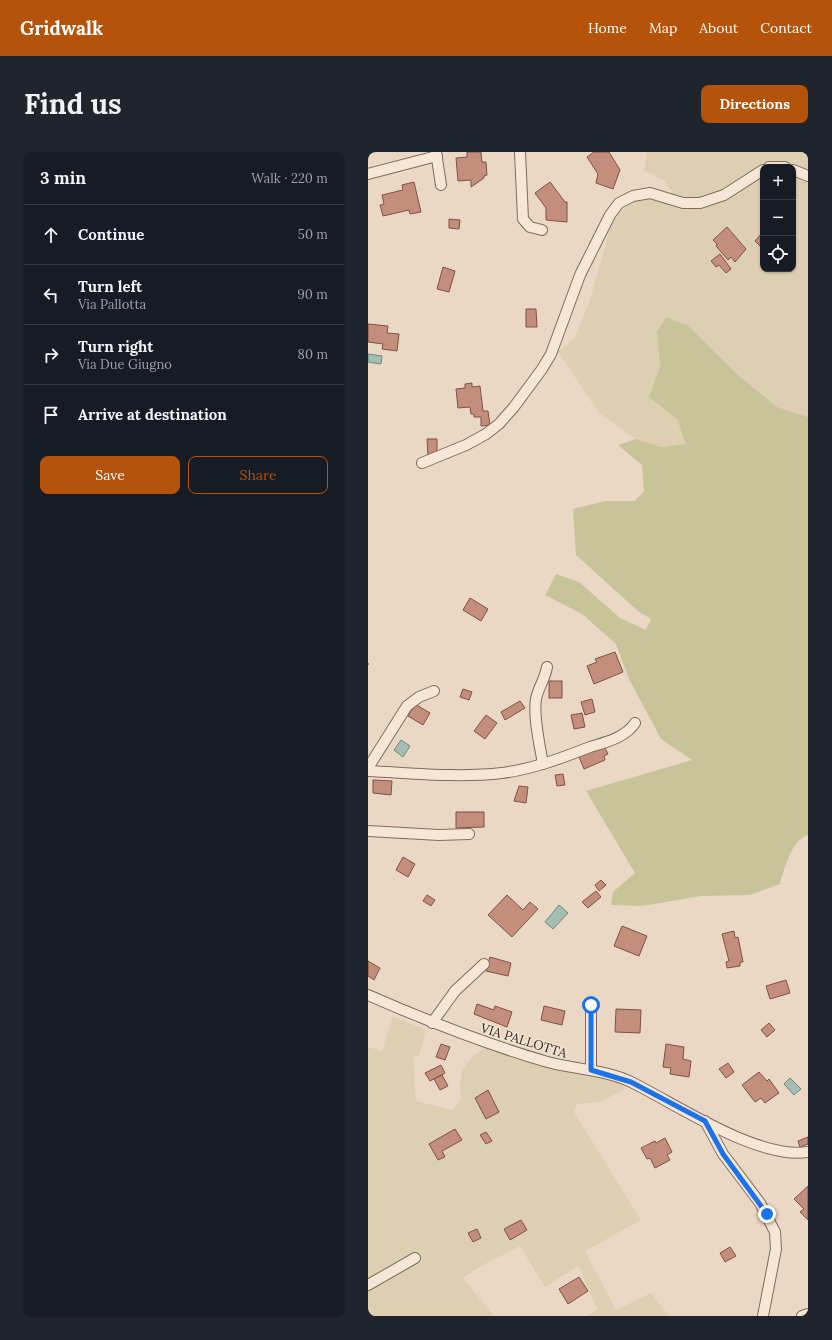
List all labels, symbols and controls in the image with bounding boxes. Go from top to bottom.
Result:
text: Gridwalk [20,16,103,40]
text: Home [588,19,627,37]
text: Map [649,19,677,37]
text: About [699,19,738,37]
text: Contact [760,19,812,37]
button: Directions [701,85,808,123]
text: Find us [24,86,122,122]
map controls [760,164,796,272]
button: + [760,164,796,200]
text: 3 min [40,167,86,189]
text: Walk · 220 m [251,170,328,187]
button: − [760,200,796,236]
icon: ahead [40,224,62,246]
text: Continue [78,225,144,244]
text: 50 m [298,226,328,243]
button: locate [760,236,796,272]
text: Turn left [78,277,142,296]
icon: left [40,284,62,306]
text: 90 m [297,286,328,303]
text: Via Pallotta [78,296,146,313]
text: Turn right [78,337,154,356]
icon: right [40,344,62,366]
text: 80 m [298,346,328,363]
text: Via Due Giugno [78,356,172,373]
icon: arrive [40,404,62,426]
text: Arrive at destination [78,405,227,424]
button: Save [40,456,180,494]
button: Share [188,456,328,494]
route start [582,996,600,1014]
street label: VIA PALLOTTA [478,1019,570,1062]
route end [758,1205,776,1223]

